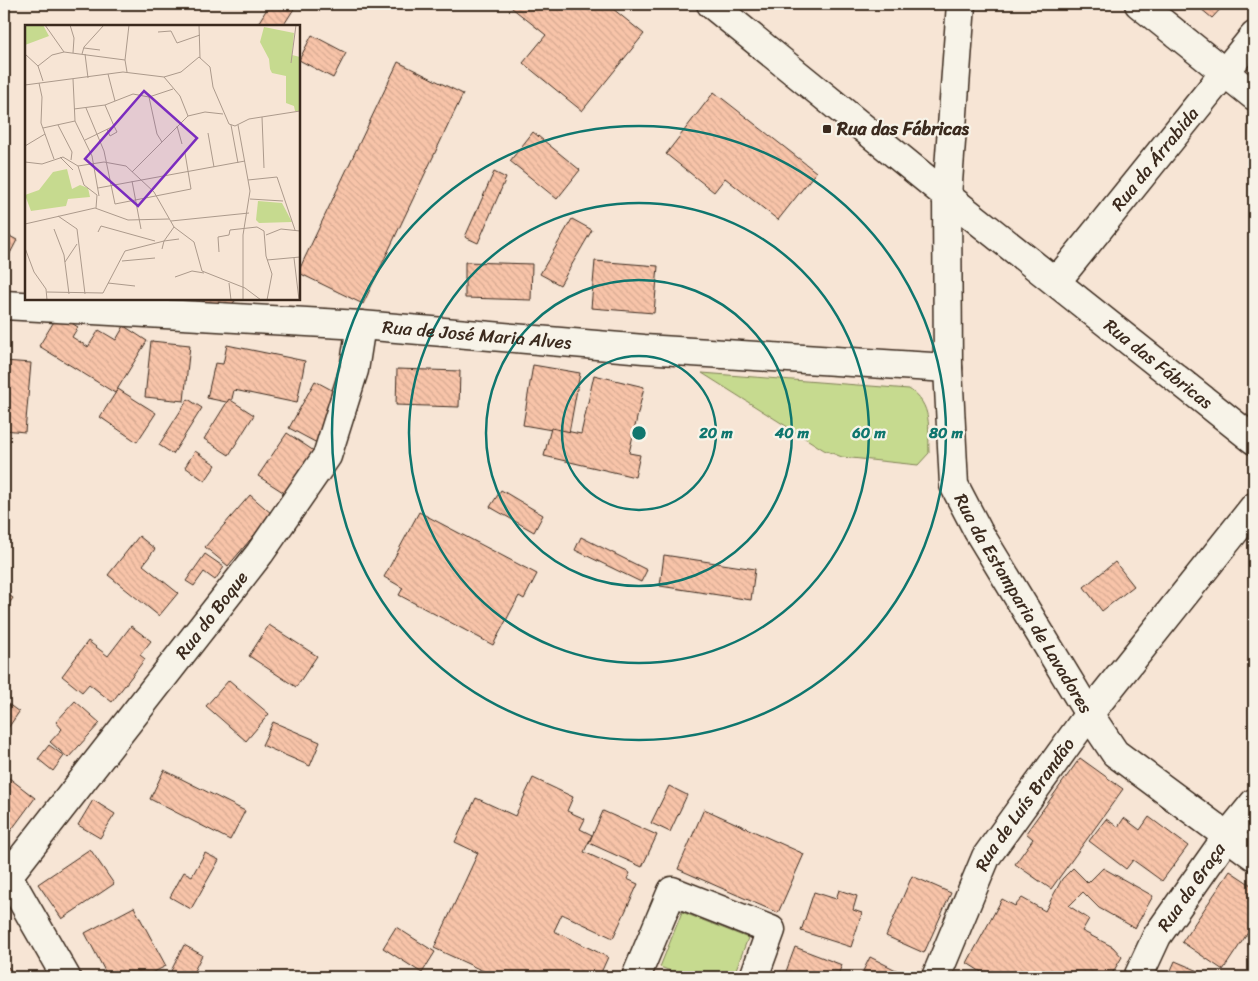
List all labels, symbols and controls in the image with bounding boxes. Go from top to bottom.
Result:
inset map [25,25,300,300]
street label: Rua da Árrabida [1103,100,1207,218]
place label: Rua das Fábricas [836,113,970,145]
marker: Rua das Fábricas [821,123,833,135]
street label: Rua das Fábricas [1097,310,1220,418]
street label: Rua de José Maria Alves [381,311,573,359]
text: 20 m [698,420,733,446]
text: 40 m [774,420,810,446]
text: 60 m [851,420,886,446]
text: 80 m [928,420,963,446]
centre of rings [630,424,648,442]
street label: Rua da Estamparia de Lavadores [945,488,1102,721]
street label: Rua do Boque [167,564,257,666]
street label: Rua de Luís Brandão [966,731,1083,876]
street label: Rua da Graça [1149,835,1235,939]

